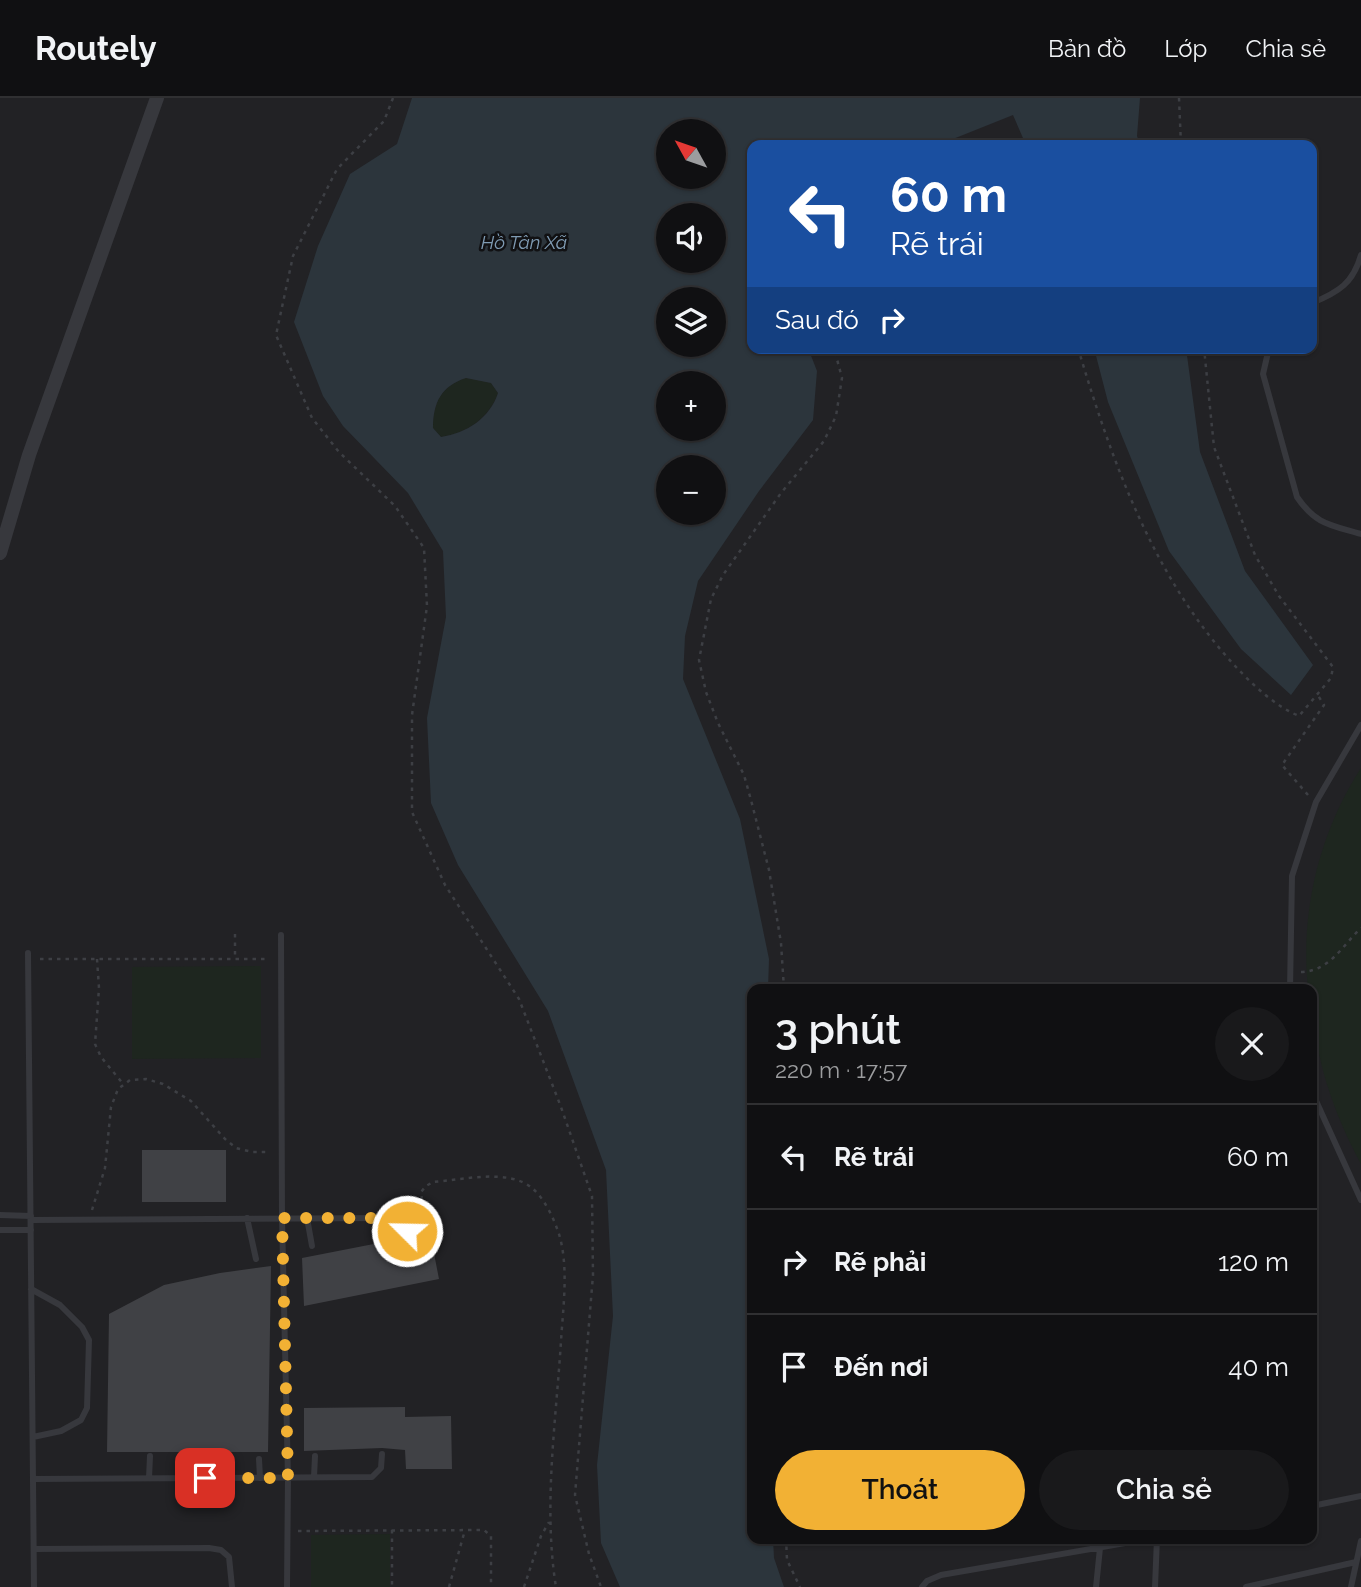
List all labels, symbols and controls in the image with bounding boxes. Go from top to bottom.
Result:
text: Routely [35,29,157,68]
text: Bản đồ [1048,34,1126,63]
text: Lớp [1164,34,1207,63]
text: Chia sẻ [1245,34,1326,63]
north arrow [656,119,726,189]
map controls [656,119,726,525]
text: 60 m [890,166,1007,223]
icon: left [775,168,866,259]
button: sound [656,203,726,273]
text: Rẽ trái [890,225,984,262]
water label: Hồ Tân Xã [481,231,567,253]
button: layers [656,287,726,357]
icon: right [873,301,911,339]
text: Sau đó [775,305,859,335]
button: + [656,371,726,441]
button: − [656,455,726,525]
text: 3 phút [775,1005,901,1054]
button: close [1215,1007,1289,1081]
text: 220 m · 17:57 [775,1056,907,1083]
icon: left [775,1138,813,1176]
text: Rẽ trái [834,1142,914,1172]
text: 60 m [1227,1142,1289,1172]
position arrow [370,1194,444,1268]
icon: right [775,1243,813,1281]
text: Rẽ phải [834,1247,926,1277]
text: 120 m [1218,1247,1289,1277]
icon: arrive [775,1348,813,1386]
text: Đến nơi [834,1352,928,1382]
text: 40 m [1228,1352,1289,1382]
pin [175,1448,235,1508]
button: Thoát [775,1450,1025,1530]
button: Chia sẻ [1039,1450,1289,1530]
icon: arrive [186,1459,224,1497]

